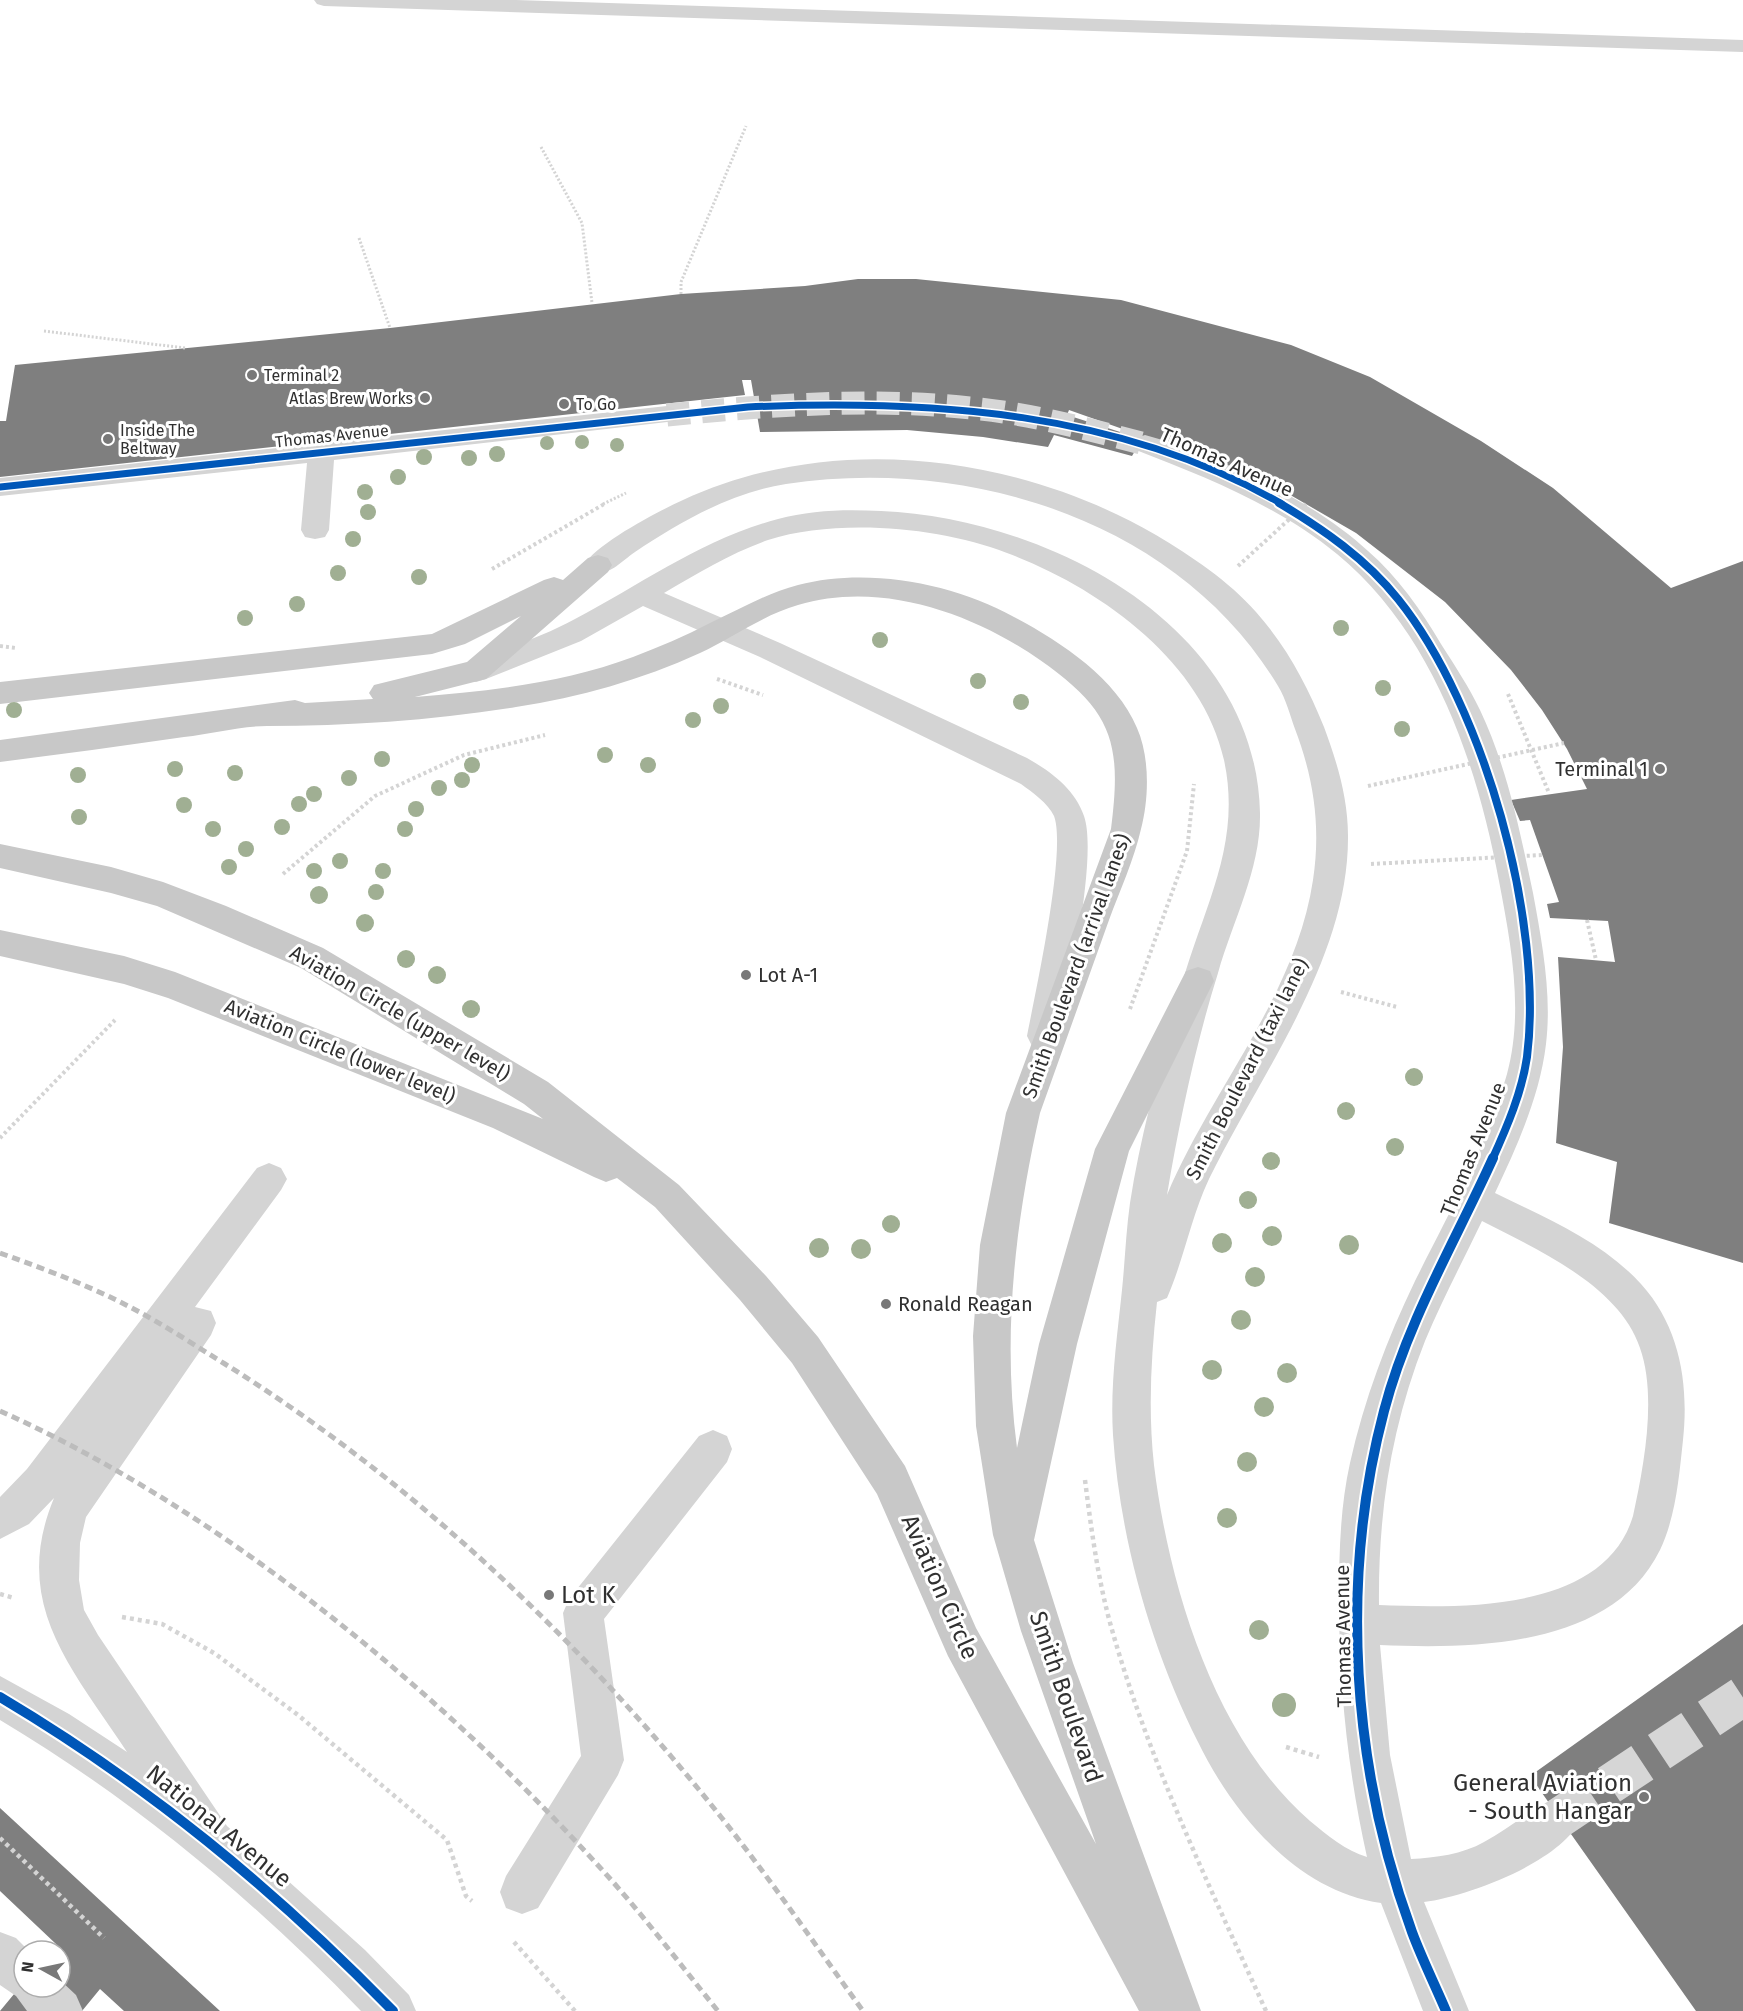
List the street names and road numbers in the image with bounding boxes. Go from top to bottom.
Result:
street label: Thomas Avenue [274,421,390,451]
street label: Thomas Avenue [1157,422,1297,502]
street label: Smith Boulevard (arrival lanes) [1017,831,1135,1101]
street label: Aviation Circle (upper level) [286,940,514,1086]
street label: Smith Boulevard (taxi lane) [1181,954,1313,1184]
street label: Aviation Circle (lower level) [221,994,459,1108]
street label: Thomas Avenue [1435,1078,1511,1220]
street label: Aviation Circle [896,1510,984,1664]
street label: Thomas Avenue [1330,1565,1356,1707]
street label: Smith Boulevard [1024,1608,1108,1786]
street label: National Avenue [141,1759,297,1893]

